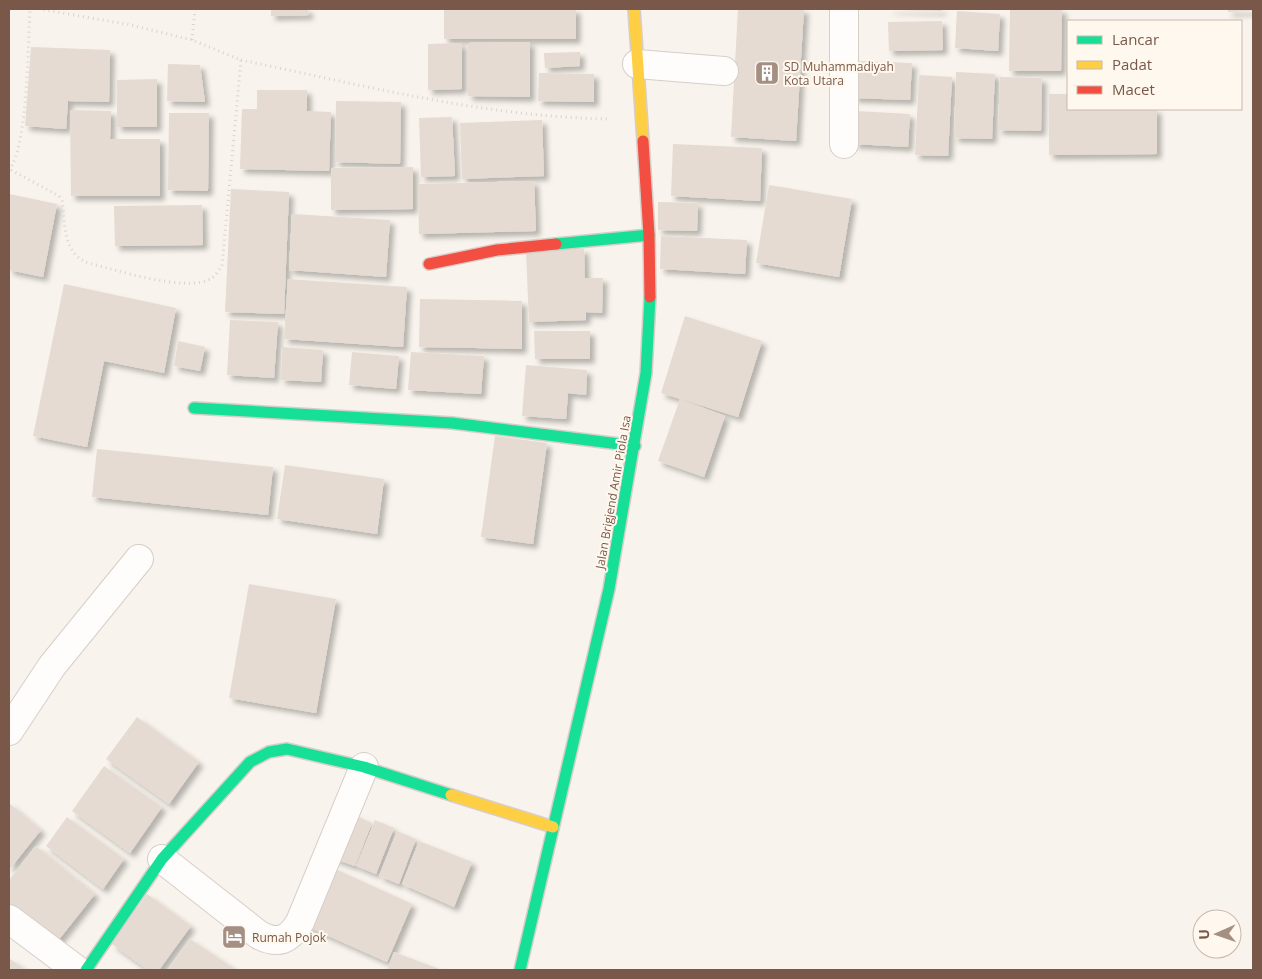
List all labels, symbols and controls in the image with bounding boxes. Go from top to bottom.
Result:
legend [1067,20,1242,110]
text: Lancar [1112,29,1159,49]
text: Padat [1112,54,1152,74]
place label: SD Muhammadiyah Kota Utara [784,58,894,89]
building icon: SD Muhammadiyah Kota Utara [754,60,780,86]
text: Macet [1112,79,1155,99]
street label: Jalan Brigjend Amir Piola Isa [591,414,635,571]
north arrow [1192,909,1242,959]
hotel icon: Rumah Pojok [221,924,247,950]
place label: Rumah Pojok [252,929,327,946]
text: U [1194,929,1213,940]

